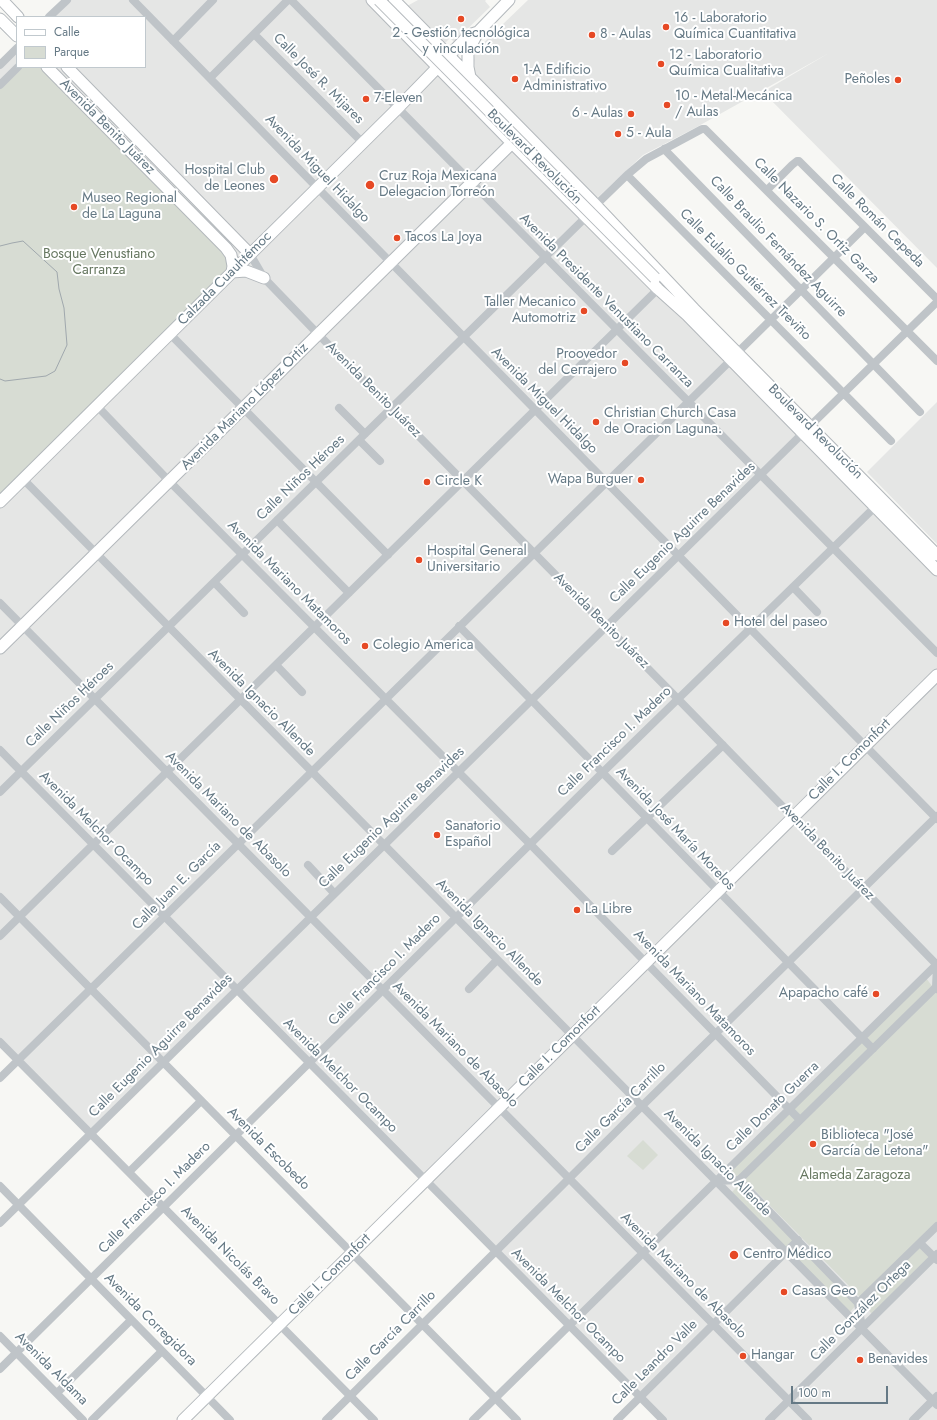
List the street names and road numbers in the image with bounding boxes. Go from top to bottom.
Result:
street label: Calle José R. Mijares [269,30,367,128]
street label: Avenida Benito Juárez [56,76,158,178]
street label: Boulevard Revolución [483,106,585,208]
street label: Avenida Miguel Hidalgo [261,111,373,227]
street label: Calle Nazario S. Ortiz Garza [750,155,882,287]
street label: Calle Román Cepeda [827,171,927,271]
street label: Calle Braulio Fernández Aguirre [706,173,850,321]
street label: Calle Eulalio Gutiérrez Treviño [676,206,814,344]
street label: Avenida Presidente Venustiano Carranza [515,210,697,392]
street label: Calzada Cuauhtémoc [175,229,275,329]
street label: Avenida Benito Juárez [322,339,424,441]
street label: Avenida Mariano López Ortiz [178,340,312,474]
street label: Avenida Miguel Hidalgo [487,344,601,458]
street label: Boulevard Revolución [764,381,866,483]
street label: Calle Niños Héroes [254,432,348,524]
street label: Calle Eugenio Aguirre Benavides [607,459,759,607]
street label: Avenida Mariano Matamoros [223,517,355,649]
street label: Avenida Benito Juárez [550,570,652,672]
street label: Avenida Ignacio Allende [204,646,318,760]
street label: Calle Niños Héroes [23,659,117,751]
street label: Calle Francisco I. Madero [555,683,675,801]
street label: Calle I. Comonfort [806,716,894,804]
street label: Calle Eugenio Aguirre Benavides [316,744,468,892]
street label: Avenida Mariano de Abasolo [161,748,295,882]
street label: Avenida José María Morelos [612,764,738,894]
street label: Avenida Melchor Ocampo [35,768,157,890]
street label: Avenida Benito Juárez [776,800,878,904]
street label: Calle Juan E. García [129,838,225,934]
street label: Avenida Ignacio Allende [432,876,546,990]
street label: Calle Francisco I. Madero [325,910,445,1030]
street label: Avenida Mariano Matamoros [629,927,759,1059]
street label: Calle Eugenio Aguirre Benavides [86,971,236,1121]
street label: Avenida Mariano de Abasolo [388,978,522,1112]
street label: Calle I. Comonfort [516,1003,604,1091]
street label: Avenida Melchor Ocampo [279,1015,401,1137]
street label: Calle Donato Guerra [723,1058,823,1156]
street label: Calle García Carrillo [572,1059,670,1157]
street label: Avenida Escobedo [223,1104,313,1194]
street label: Avenida Ignacio Allende [660,1106,774,1220]
street label: Calle Francisco I. Madero [95,1138,215,1258]
street label: Avenida Nicolás Bravo [177,1203,283,1309]
street label: Avenida Mariano de Abasolo [616,1209,750,1343]
street label: Calle I. Comonfort [286,1231,374,1319]
street label: Avenida Melchor Ocampo [507,1245,629,1367]
street label: Calle González Ortega [807,1257,915,1365]
street label: Avenida Corregidora [100,1270,200,1370]
street label: Calle García Carrillo [342,1287,440,1385]
street label: Calle Leandro Valle [609,1317,701,1409]
street label: Avenida Aldama [11,1329,91,1409]

